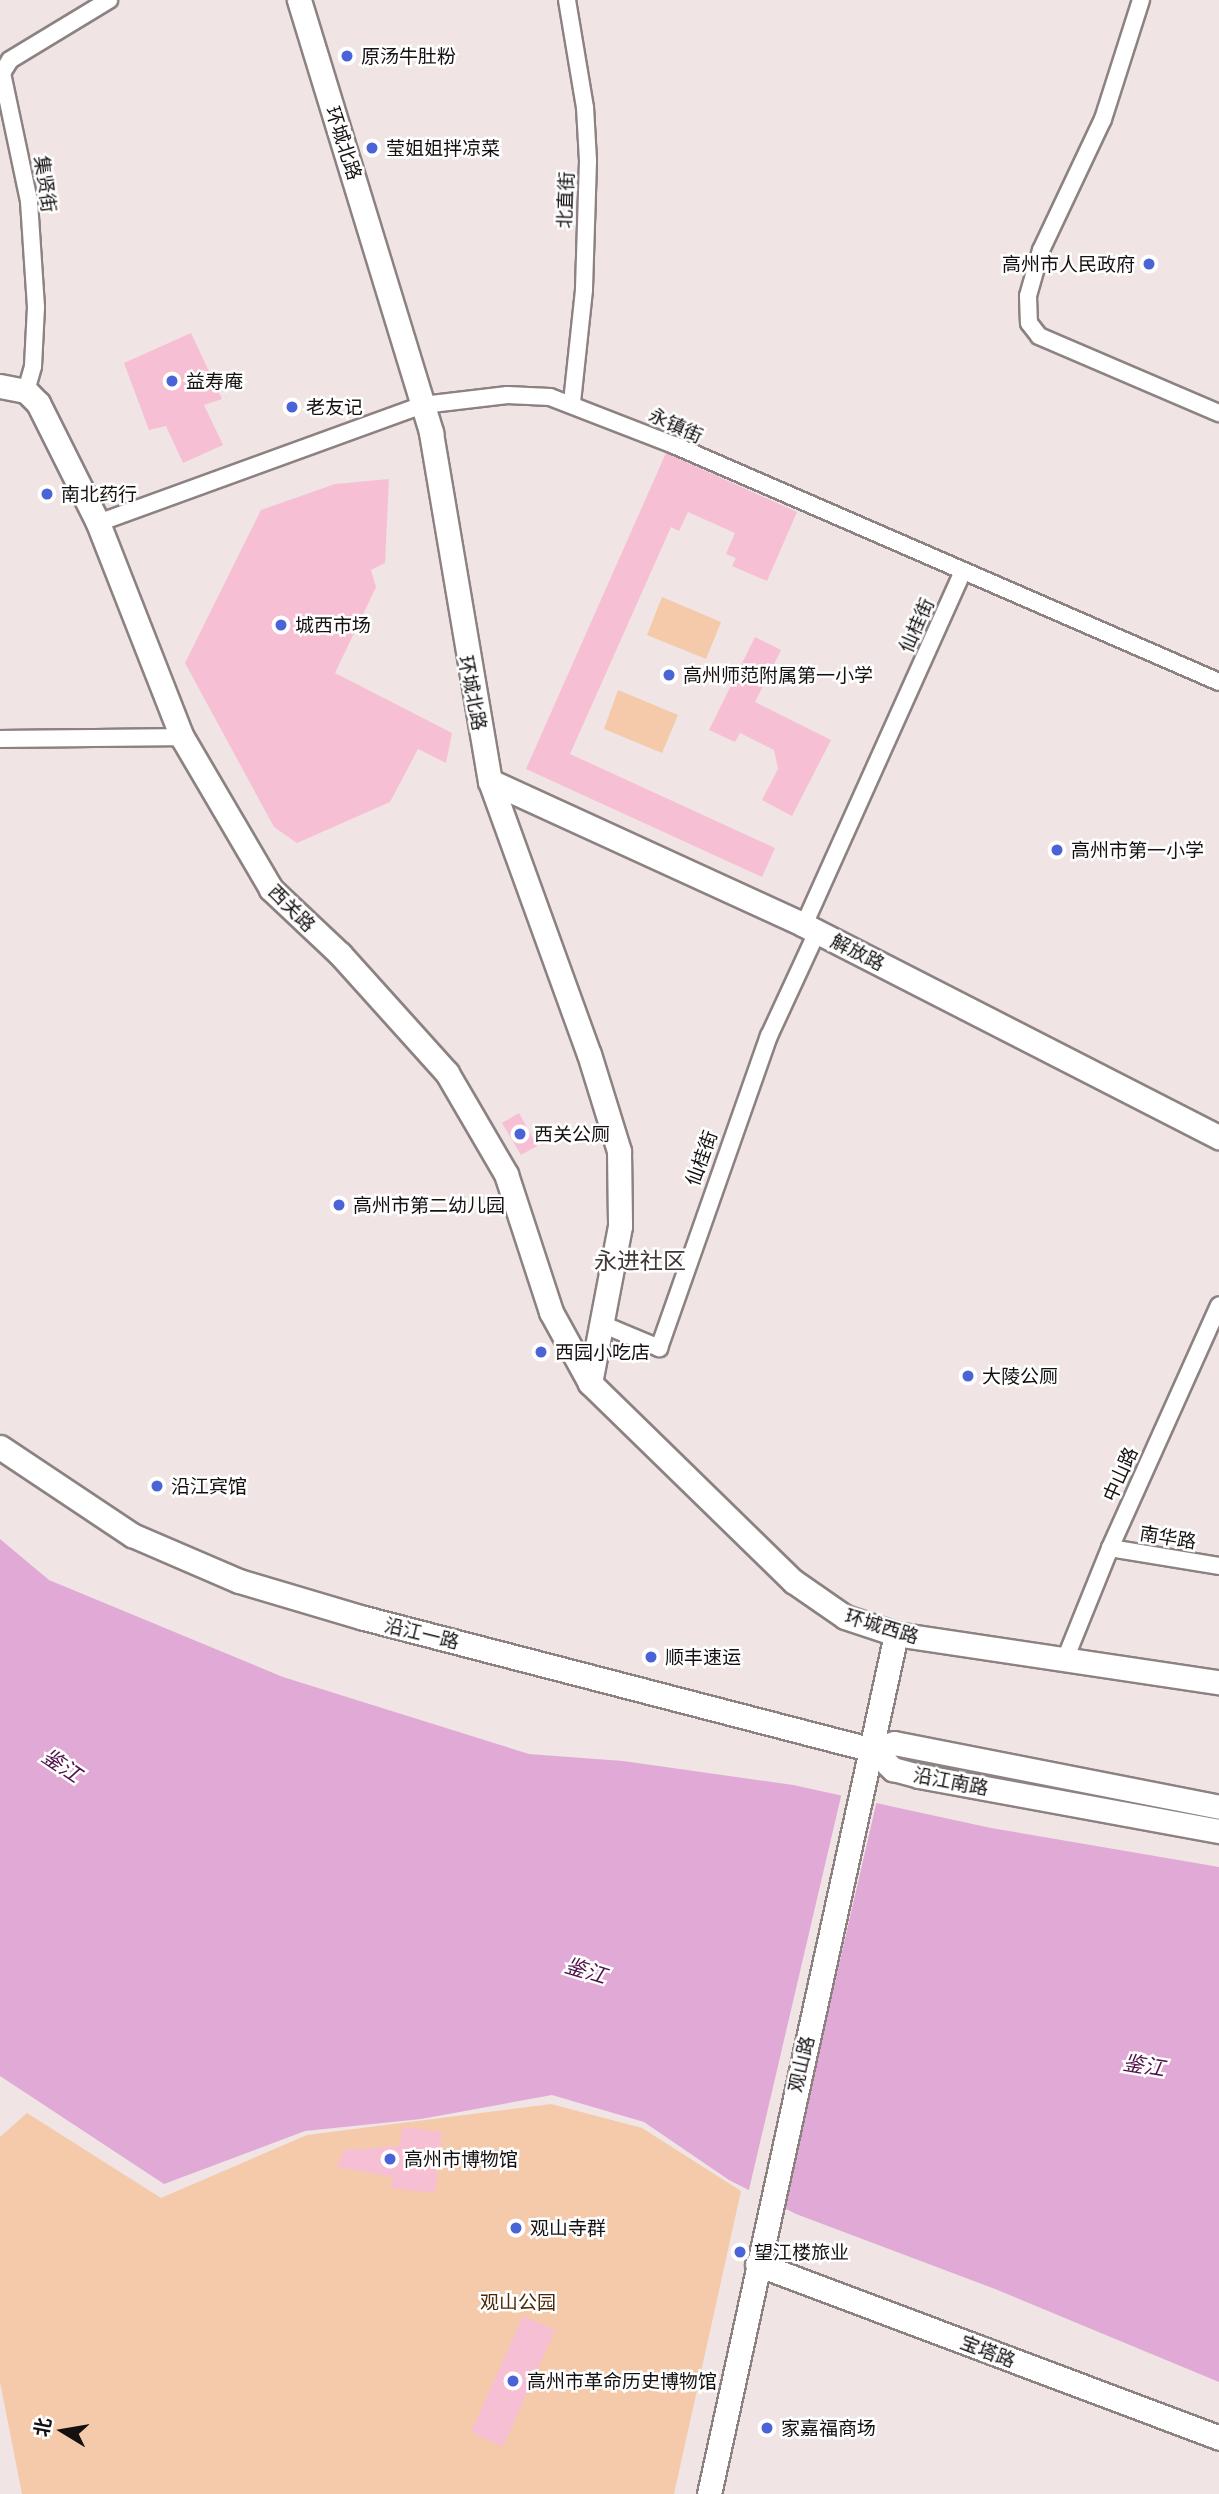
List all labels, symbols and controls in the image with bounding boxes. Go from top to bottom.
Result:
place label: 原汤牛肚粉 [361,45,456,67]
marker: 原汤牛肚粉 [339,48,355,64]
street label: 环城北路 [321,103,367,183]
place label: 莹姐姐拌凉菜 [386,137,500,159]
marker: 莹姐姐拌凉菜 [364,140,380,156]
street label: 集贤街 [31,154,61,214]
street label: 北直街 [553,171,577,229]
place label: 高州市人民政府 [1002,253,1135,275]
marker: 高州市人民政府 [1141,256,1157,272]
place label: 益寿庵 [186,370,243,392]
marker: 益寿庵 [164,373,180,389]
place label: 老友记 [306,396,363,418]
marker: 老友记 [284,399,300,415]
street label: 永镇街 [645,403,707,447]
place label: 南北药行 [61,483,137,505]
marker: 南北药行 [39,486,55,502]
street label: 仙桂街 [894,594,938,656]
place label: 城西市场 [295,614,371,636]
marker: 城西市场 [273,617,289,633]
street label: 环城北路 [455,654,491,732]
place label: 高州师范附属第一小学 [683,664,873,686]
marker: 高州师范附属第一小学 [661,667,677,683]
place label: 高州市第一小学 [1071,839,1204,861]
marker: 高州市第一小学 [1049,842,1065,858]
street label: 西关路 [264,880,320,936]
street label: 解放路 [827,929,889,975]
place label: 西关公厕 [534,1123,610,1145]
marker: 西关公厕 [512,1126,528,1142]
street label: 仙桂街 [681,1127,721,1189]
place label: 高州市第二幼儿园 [353,1194,505,1216]
marker: 高州市第二幼儿园 [331,1197,347,1213]
district label: 永进社区 [594,1246,686,1274]
place label: 西园小吃店 [555,1341,650,1363]
marker: 西园小吃店 [533,1344,549,1360]
place label: 大陵公厕 [982,1365,1058,1387]
marker: 大陵公厕 [960,1368,976,1384]
street label: 中山路 [1098,1443,1142,1505]
place label: 沿江宾馆 [171,1475,247,1497]
marker: 沿江宾馆 [149,1478,165,1494]
street label: 南华路 [1138,1521,1198,1553]
street label: 环城西路 [842,1604,922,1648]
street label: 沿江一路 [382,1613,462,1653]
place label: 顺丰速运 [665,1646,741,1668]
marker: 顺丰速运 [643,1649,659,1665]
water label: 鉴江 [38,1743,86,1787]
street label: 沿江南路 [912,1763,990,1799]
water label: 鉴江 [562,1952,610,1988]
street label: 观山路 [783,2034,819,2094]
water label: 鉴江 [1121,2049,1167,2081]
place label: 高州市博物馆 [404,2148,518,2170]
marker: 高州市博物馆 [382,2151,398,2167]
place label: 观山寺群 [530,2217,606,2239]
marker: 观山寺群 [508,2220,524,2236]
place label: 望江楼旅业 [754,2241,849,2263]
marker: 望江楼旅业 [732,2244,748,2260]
park label: 观山公园 [480,2291,556,2313]
street label: 宝塔路 [957,2330,1019,2372]
place label: 高州市革命历史博物馆 [527,2370,717,2392]
marker: 高州市革命历史博物馆 [505,2373,521,2389]
north arrow [28,2396,98,2466]
text: 北 [29,2415,55,2438]
place label: 家嘉福商场 [781,2417,876,2439]
marker: 家嘉福商场 [759,2420,775,2436]

